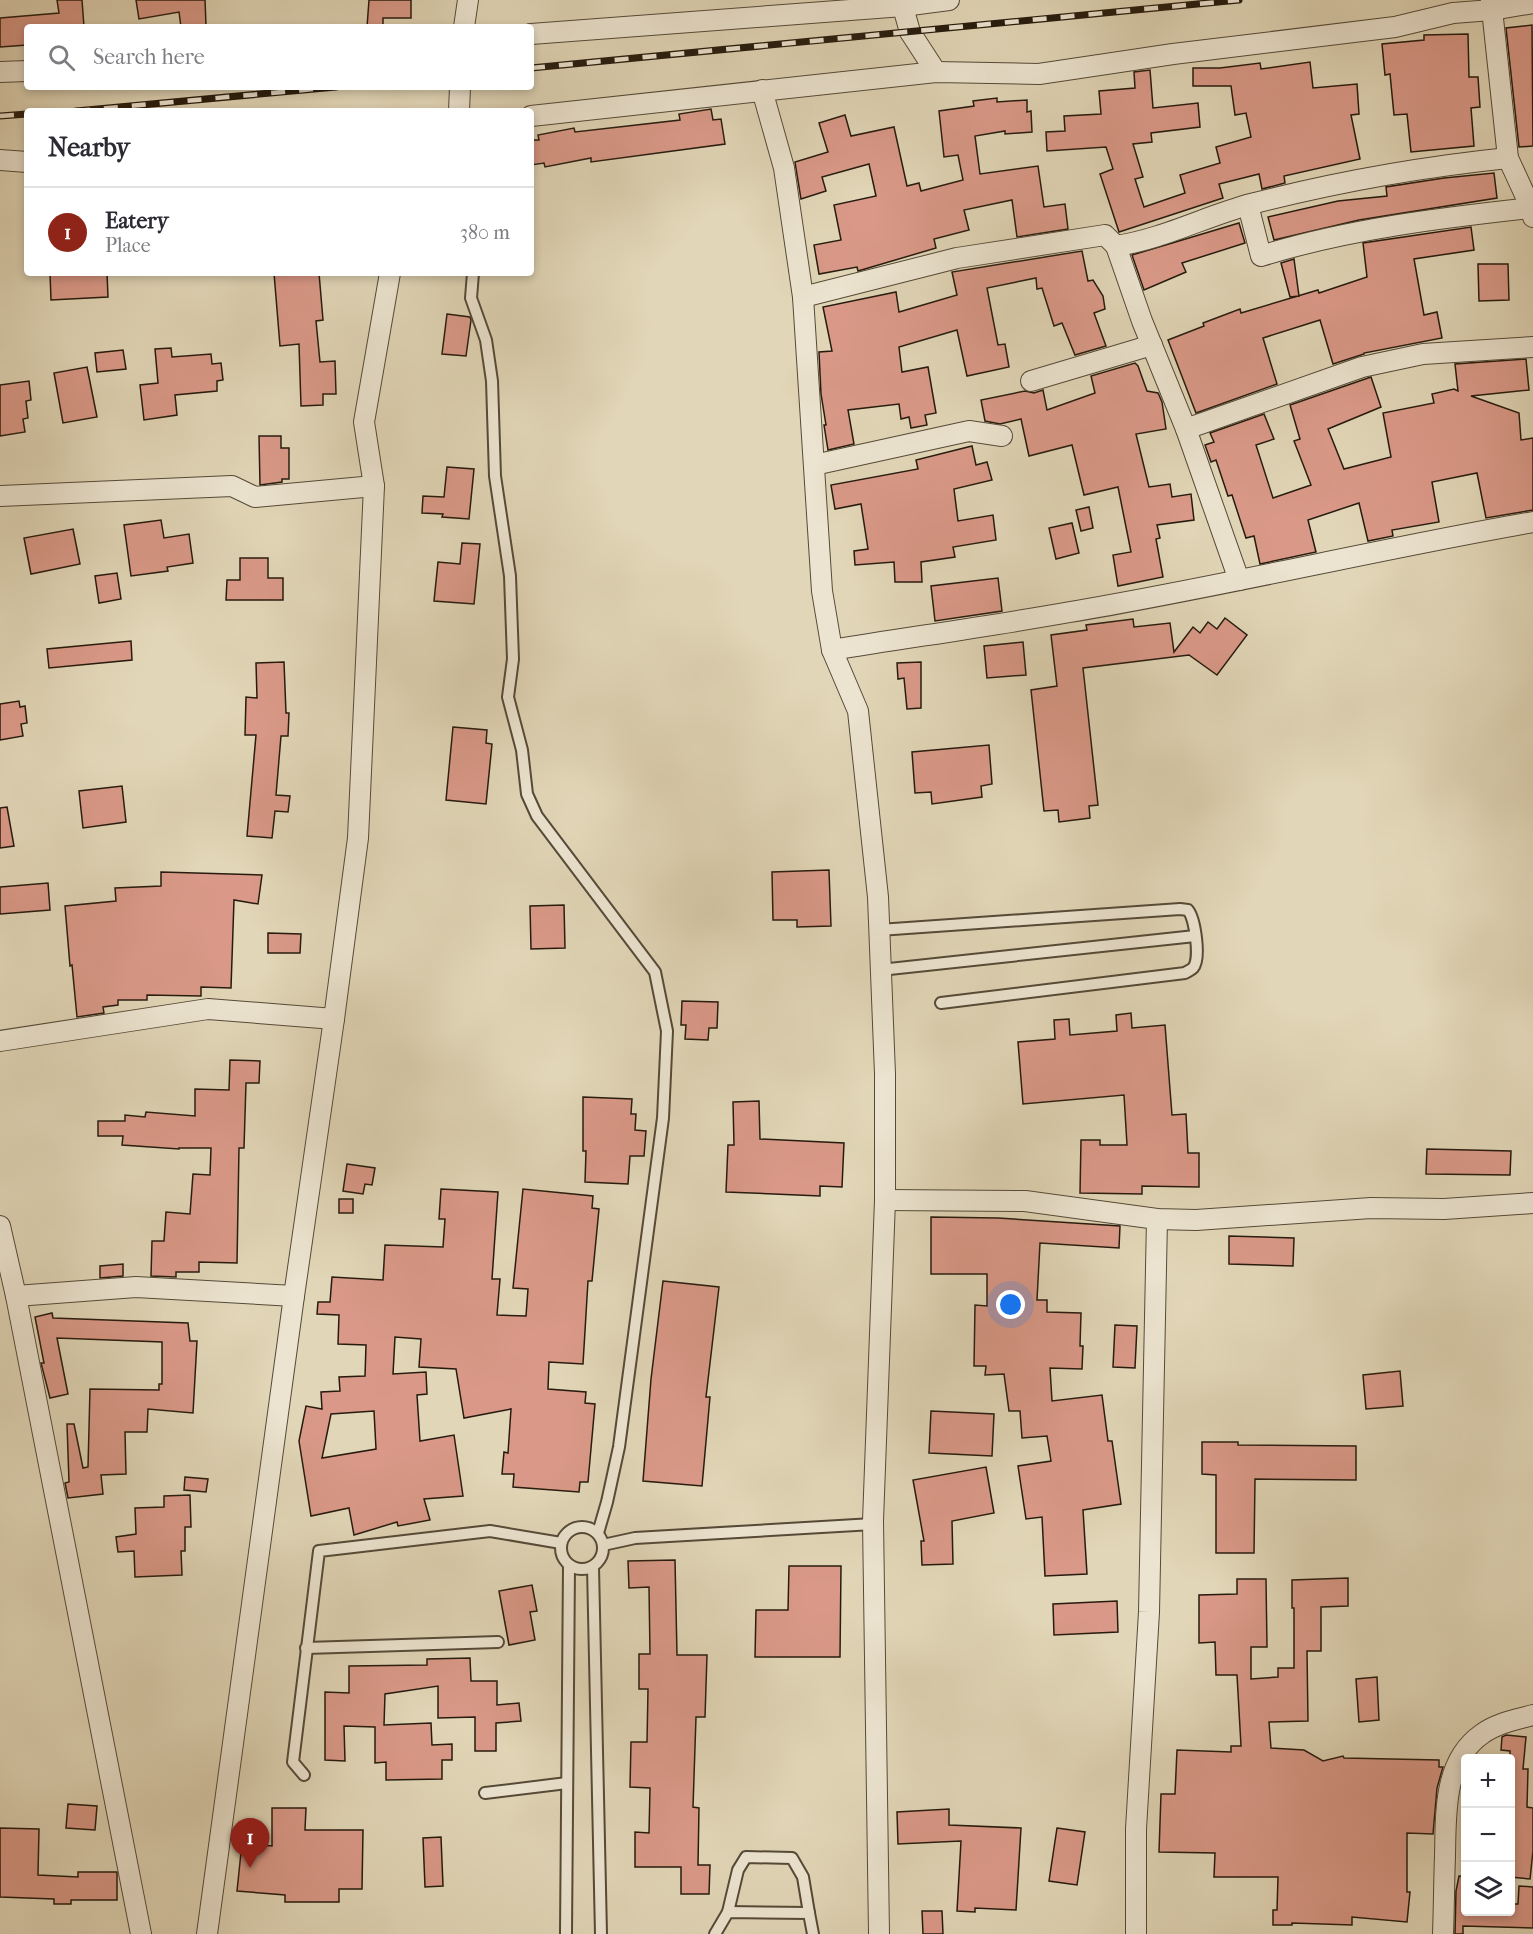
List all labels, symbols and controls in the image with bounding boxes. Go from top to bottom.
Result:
search box [24,24,534,90]
icon: search [45,41,78,74]
text: Search here [93,44,205,70]
text: Nearby [48,132,130,163]
text: Eatery [105,208,168,234]
text: 1 [64,221,71,244]
text: 380 m [460,221,510,244]
text: Place [105,234,151,257]
your location [996,1290,1025,1319]
map controls [1461,1754,1515,1916]
button: + [1461,1754,1515,1808]
button: − [1461,1808,1515,1862]
pin: 1 [230,1818,270,1868]
button: layers [1461,1862,1515,1916]

